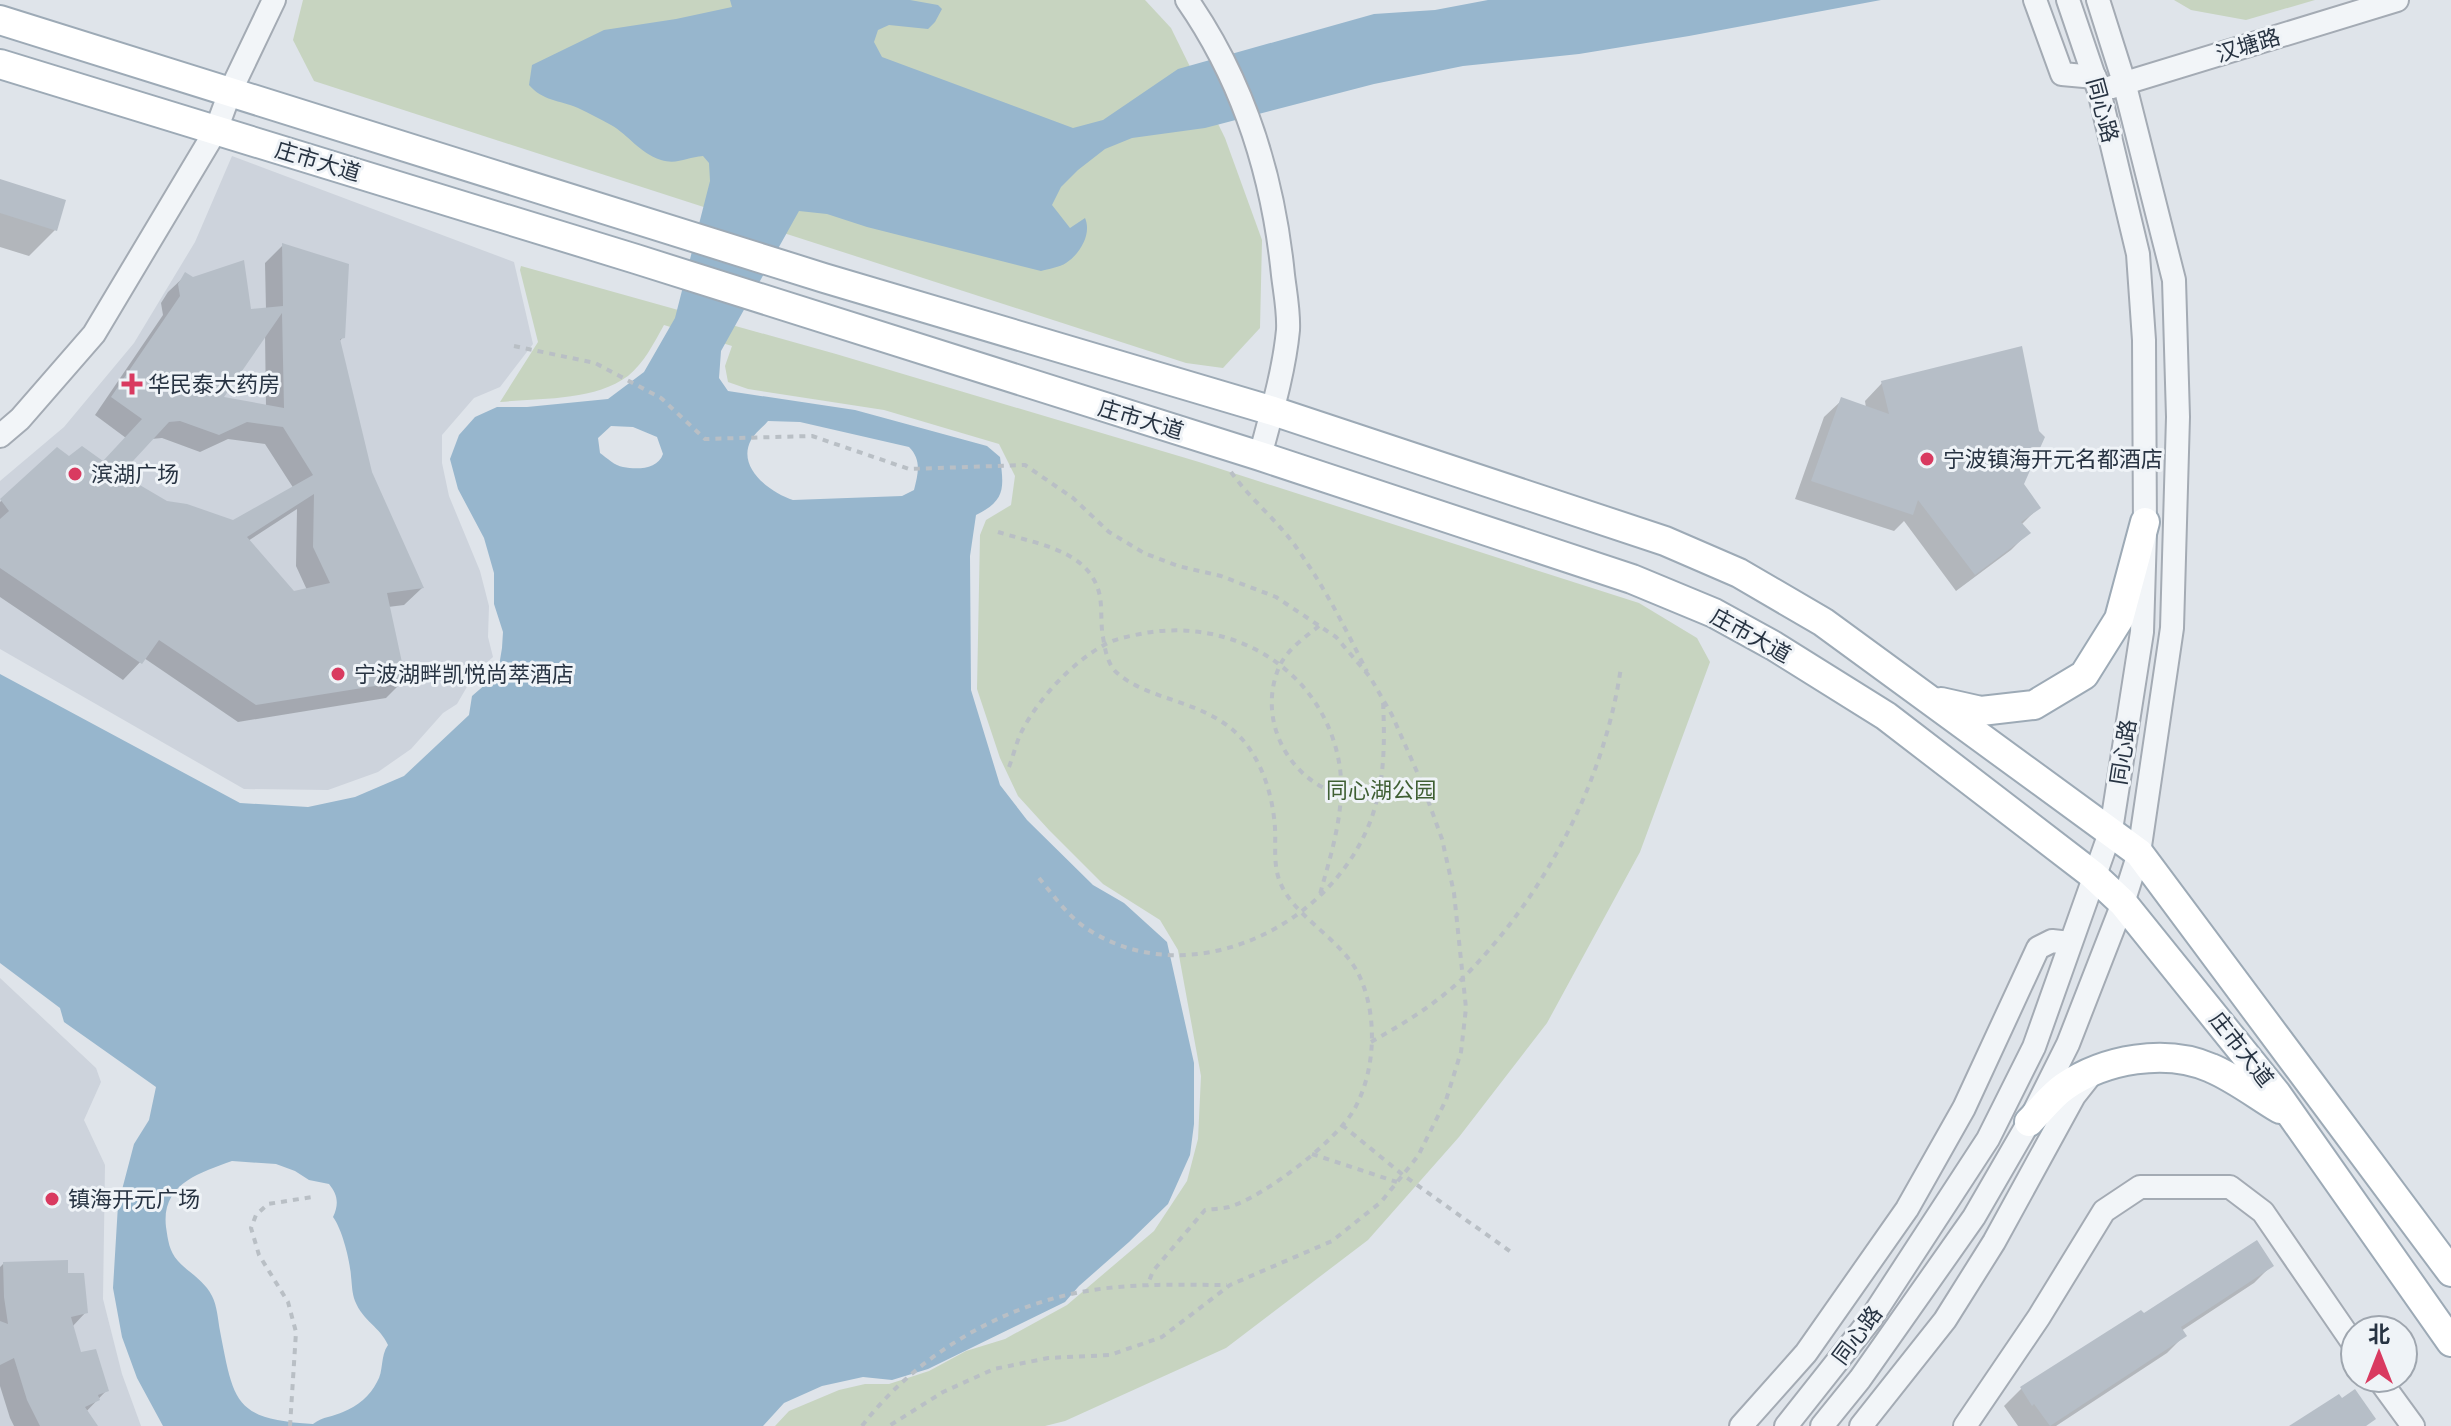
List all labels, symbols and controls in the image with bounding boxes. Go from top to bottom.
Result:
street label: 汉塘路 [2213,24,2283,67]
street label: 同心路 [2082,75,2123,145]
street label: 庄市大道 [272,137,364,186]
place label: 华民泰大药房 [148,372,280,397]
marker: 华民泰大药房 [123,375,141,393]
street label: 庄市大道 [1095,395,1187,444]
place label: 宁波镇海开元名都酒店 [1943,447,2163,472]
marker: 宁波镇海开元名都酒店 [1918,450,1936,468]
place label: 滨湖广场 [91,462,179,487]
marker: 滨湖广场 [66,465,84,483]
street label: 庄市大道 [1706,603,1795,668]
place label: 宁波湖畔凯悦尚萃酒店 [354,662,574,687]
marker: 宁波湖畔凯悦尚萃酒店 [329,665,347,683]
street label: 同心路 [2106,718,2141,787]
park label: 同心湖公园 [1326,778,1436,803]
street label: 庄市大道 [2205,1007,2279,1092]
place label: 镇海开元广场 [68,1187,200,1212]
marker: 镇海开元广场 [43,1190,61,1208]
street label: 同心路 [1828,1301,1887,1369]
north arrow [2339,1314,2419,1394]
text: 北 [2368,1322,2390,1347]

